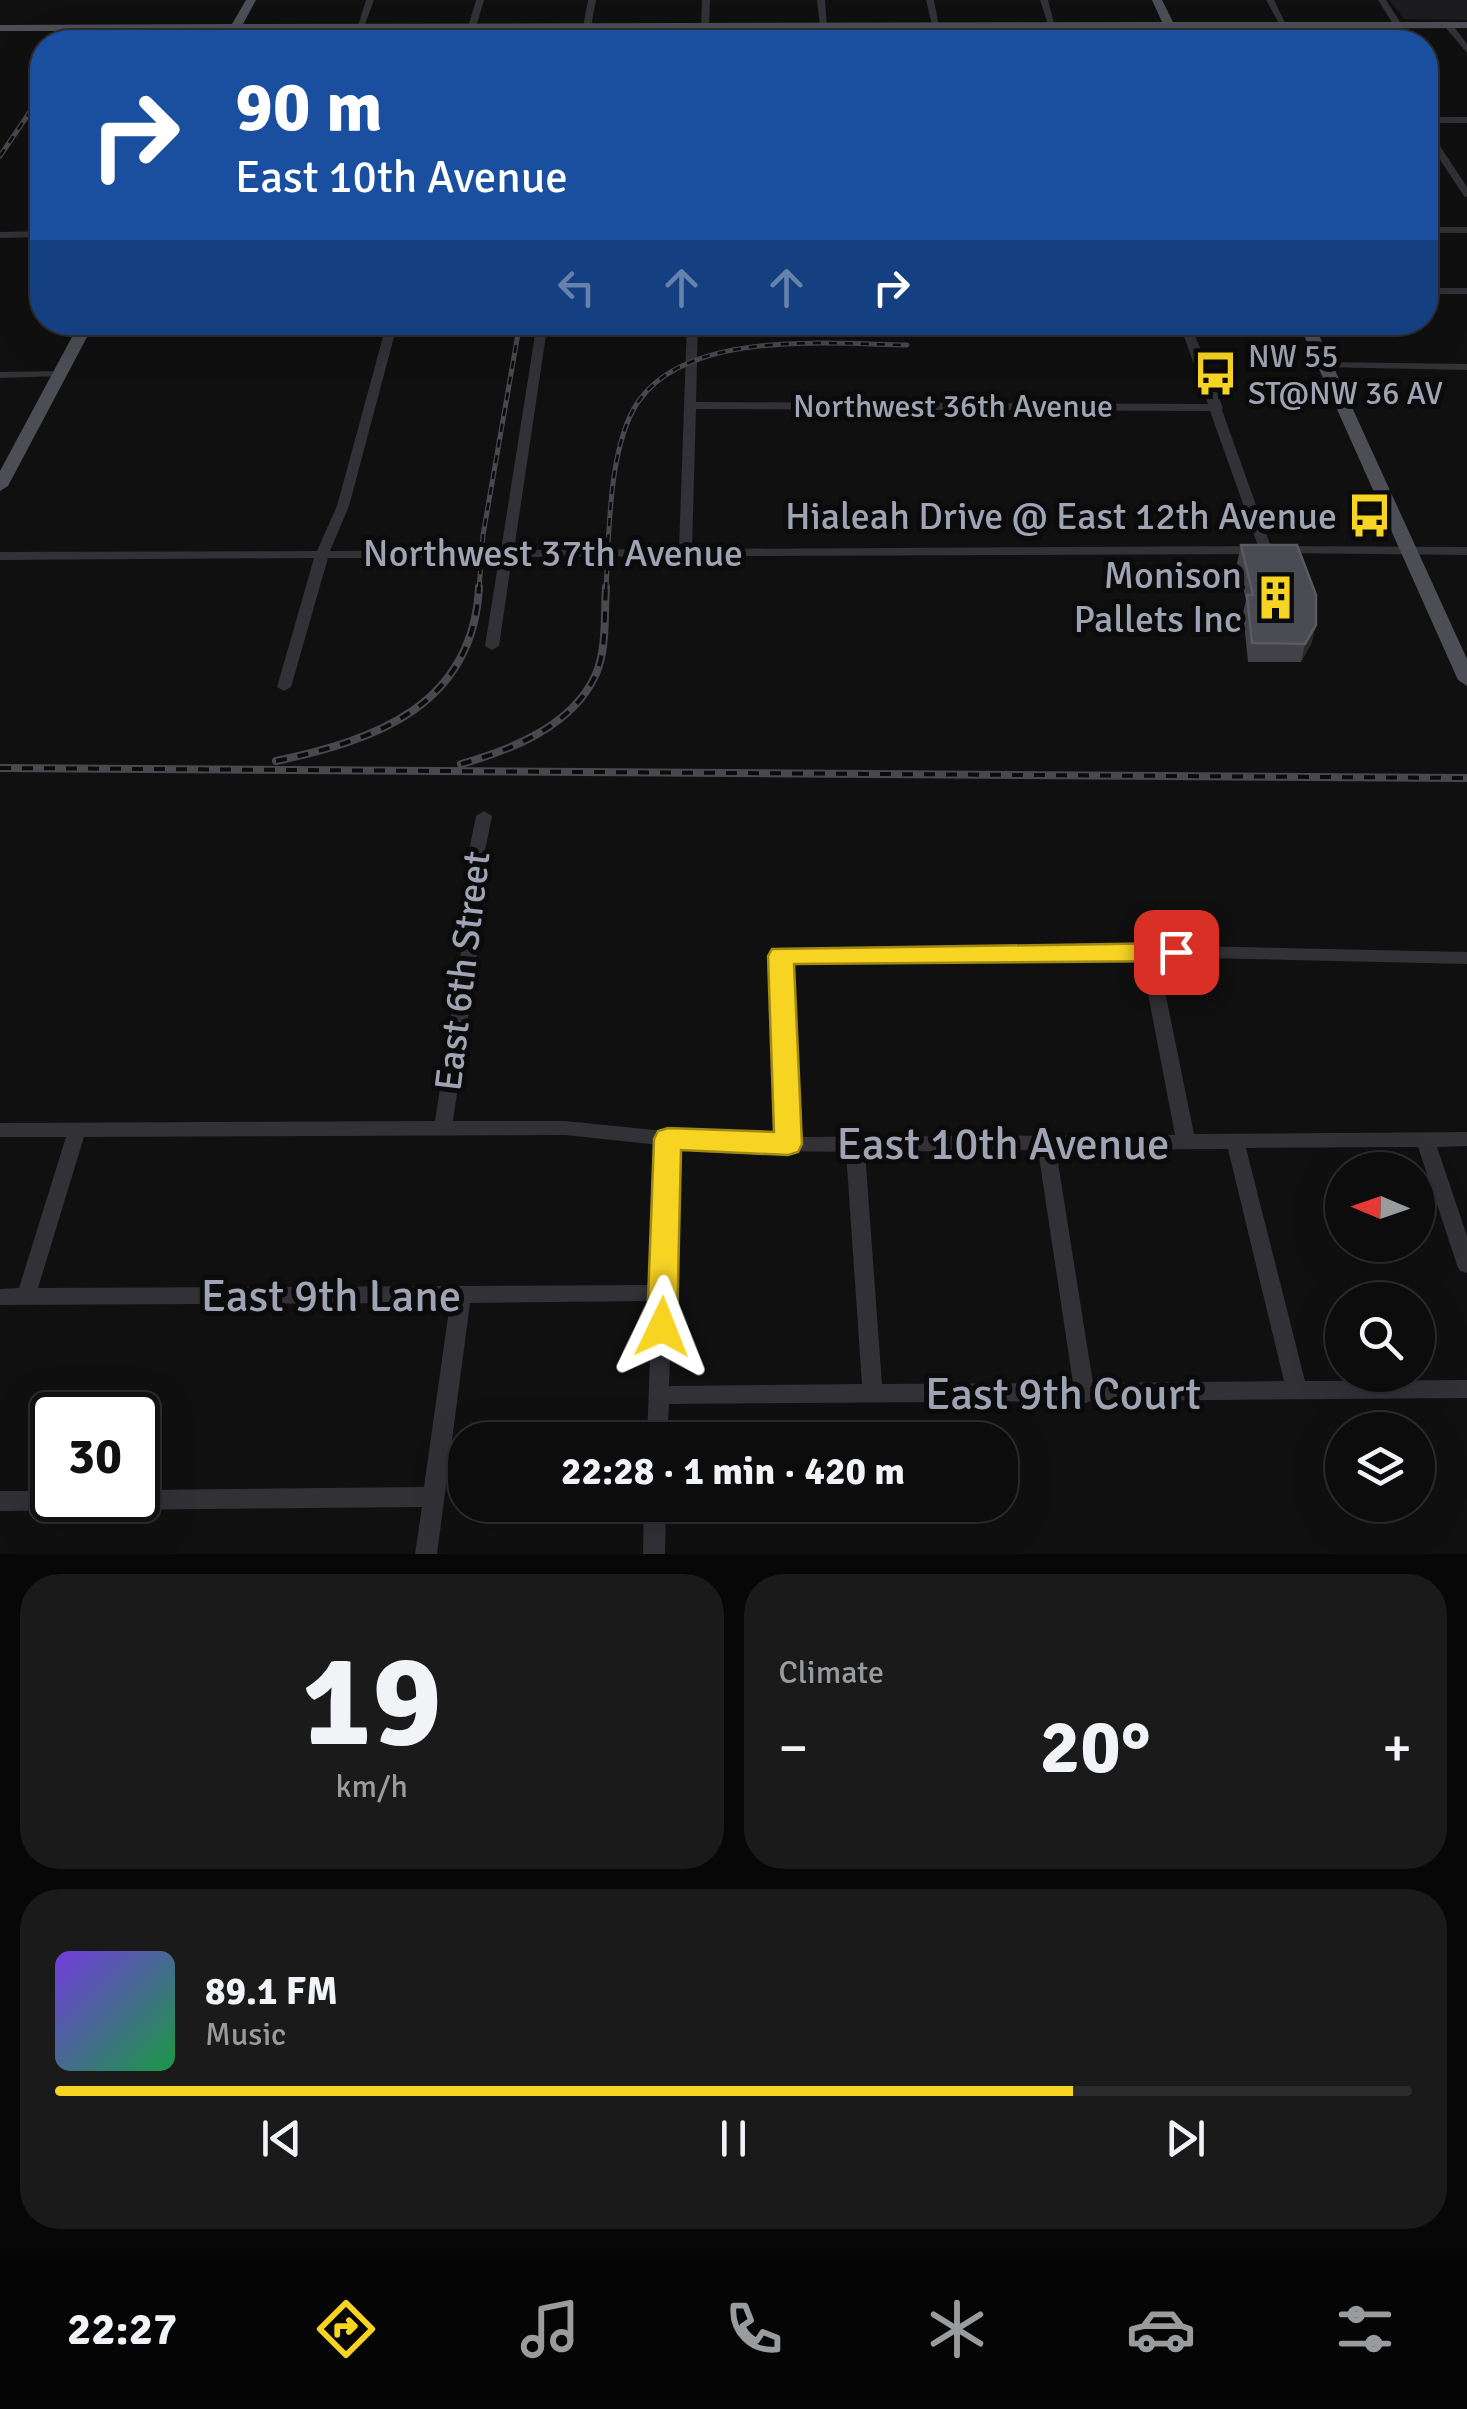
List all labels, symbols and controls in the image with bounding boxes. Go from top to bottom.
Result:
text: 90 m [235,64,383,150]
icon: right [70,70,200,200]
text: East 10th Avenue [235,150,568,205]
icon: left [549,260,604,315]
icon: ahead [654,260,709,315]
icon: ahead [759,260,814,315]
icon: right [864,260,919,315]
place label: NW 55 ST@NW 36 AV [1248,337,1443,413]
bus stop icon: NW 55 ST@NW 36 AV [1191,350,1239,398]
street label: Northwest 36th Avenue [793,387,1113,426]
bus stop icon: Hialeah Drive @ East 12th Avenue [1346,492,1394,540]
place label: Hialeah Drive @ East 12th Avenue [785,493,1337,540]
street label: Northwest 37th Avenue [363,530,743,577]
place label: Monison Pallets Inc [1073,552,1242,643]
building icon: Monison Pallets Inc [1251,573,1299,621]
street label: East 6th Street [425,849,500,1093]
pin [1134,910,1219,995]
icon: arrive [1149,925,1204,980]
street label: East 10th Avenue [837,1117,1169,1172]
north arrow [1325,1152,1435,1262]
map controls [1325,1152,1435,1522]
street label: East 9th Lane [201,1269,461,1324]
position arrow [610,1275,714,1379]
button: search [1325,1282,1435,1392]
street label: East 9th Court [925,1367,1201,1422]
speed limit sign: 30 [30,1392,160,1522]
button: layers [1325,1412,1435,1522]
text: 22:28 · 1 min · 420 m [561,1448,905,1495]
text: 19 [302,1622,442,1782]
text: Climate [779,1653,884,1692]
text: 20° [1040,1701,1151,1794]
text: − [779,1714,808,1782]
text: + [1382,1714,1412,1782]
text: km/h [336,1767,408,1806]
text: 89.1 FM [205,1968,338,2015]
text: Music [205,2015,286,2054]
icon: previous [254,2111,309,2166]
icon: pause [706,2111,761,2166]
icon: next [1158,2111,1213,2166]
icon: directions [311,2294,381,2364]
icon: music [515,2294,585,2364]
icon: phone [719,2294,789,2364]
icon: climate [922,2294,992,2364]
icon: car [1126,2294,1196,2364]
icon: filters [1330,2294,1400,2364]
text: 22:27 [67,2302,177,2357]

